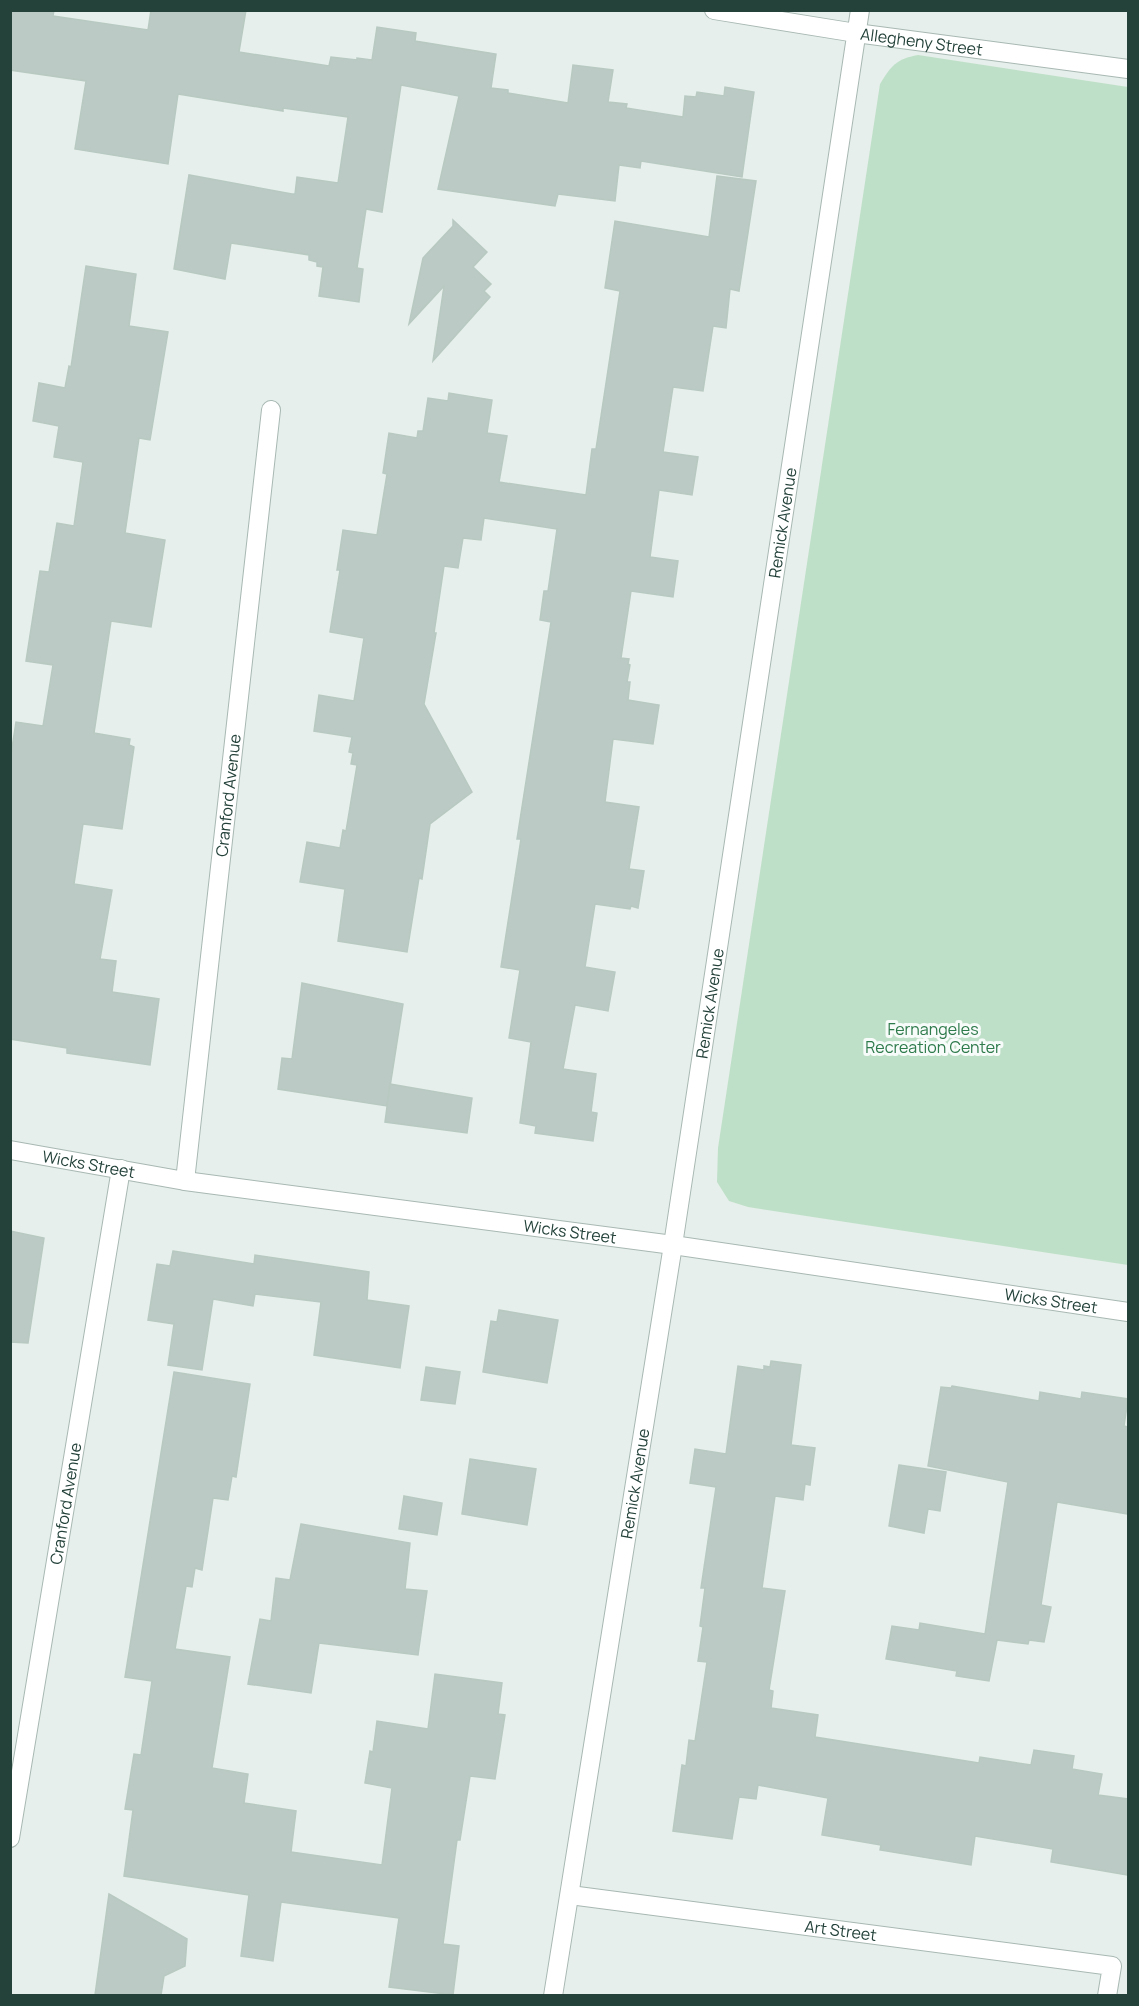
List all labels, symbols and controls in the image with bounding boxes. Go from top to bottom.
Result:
street label: Allegheny Street [859,23,984,61]
street label: Remick Avenue [763,466,802,579]
street label: Cranford Avenue [210,733,246,858]
street label: Remick Avenue [690,947,729,1060]
park label: Fernangeles Recreation Center [865,1018,1001,1058]
street label: Wicks Street [41,1145,137,1183]
street label: Wicks Street [522,1214,618,1248]
street label: Wicks Street [1003,1283,1099,1318]
street label: Remick Avenue [615,1427,655,1540]
street label: Cranford Avenue [45,1441,86,1566]
street label: Art Street [803,1915,878,1946]

